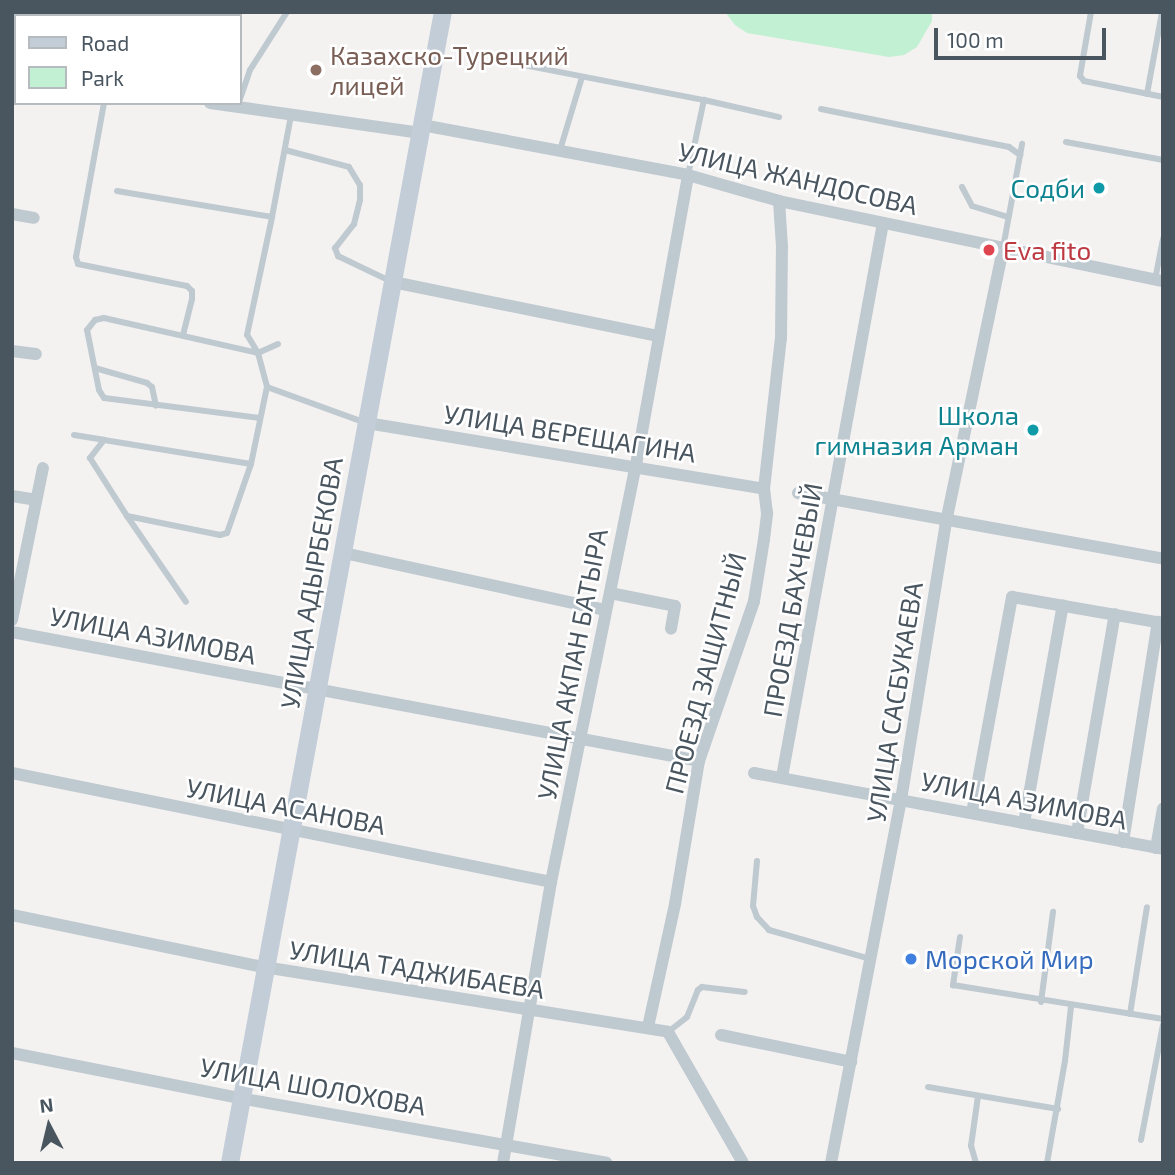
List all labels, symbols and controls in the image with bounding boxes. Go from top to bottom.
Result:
legend [14,14,242,105]
scale bar [937,14,1108,58]
text: 100 m [947,27,1004,52]
text: Road [81,30,129,55]
place label: Казахско-Турецкий лицей [330,39,569,100]
marker: Казахско-Турецкий лицей [308,62,324,78]
text: Park [81,65,124,90]
street label: УЛИЦА ЖАНДОСОВА [675,135,921,221]
place label: Содби [1011,172,1085,204]
marker: Содби [1091,180,1107,196]
place label: Eva fito [1003,234,1092,266]
marker: Eva fito [981,242,997,258]
street label: УЛИЦА ВЕРЕЩАГИНА [442,398,698,468]
place label: Школа гимназия Арман [814,399,1019,460]
marker: Школа гимназия Арман [1025,422,1041,438]
street label: УЛИЦА АДЫРБЕКОВА [273,455,349,711]
street label: ПРОЕЗД БАХЧЕВЫЙ [756,480,828,720]
street label: УЛИЦА АКПАН БАТЫРА [530,526,614,802]
street label: ПРОЕЗД ЗАЩИТНЫЙ [658,549,752,797]
street label: УЛИЦА САСБУКАЕВА [860,580,928,824]
street label: УЛИЦА АЗИМОВА [47,600,259,670]
street label: УЛИЦА АЗИМОВА [918,765,1130,835]
street label: УЛИЦА АСАНОВА [184,771,388,841]
street label: УЛИЦА ТАДЖИБАЕВА [287,933,547,1005]
place label: Морской Мир [925,943,1094,975]
marker: Морской Мир [903,951,919,967]
street label: УЛИЦА ШОЛОХОВА [198,1051,428,1121]
north arrow [14,1091,84,1161]
text: N [38,1092,55,1117]

